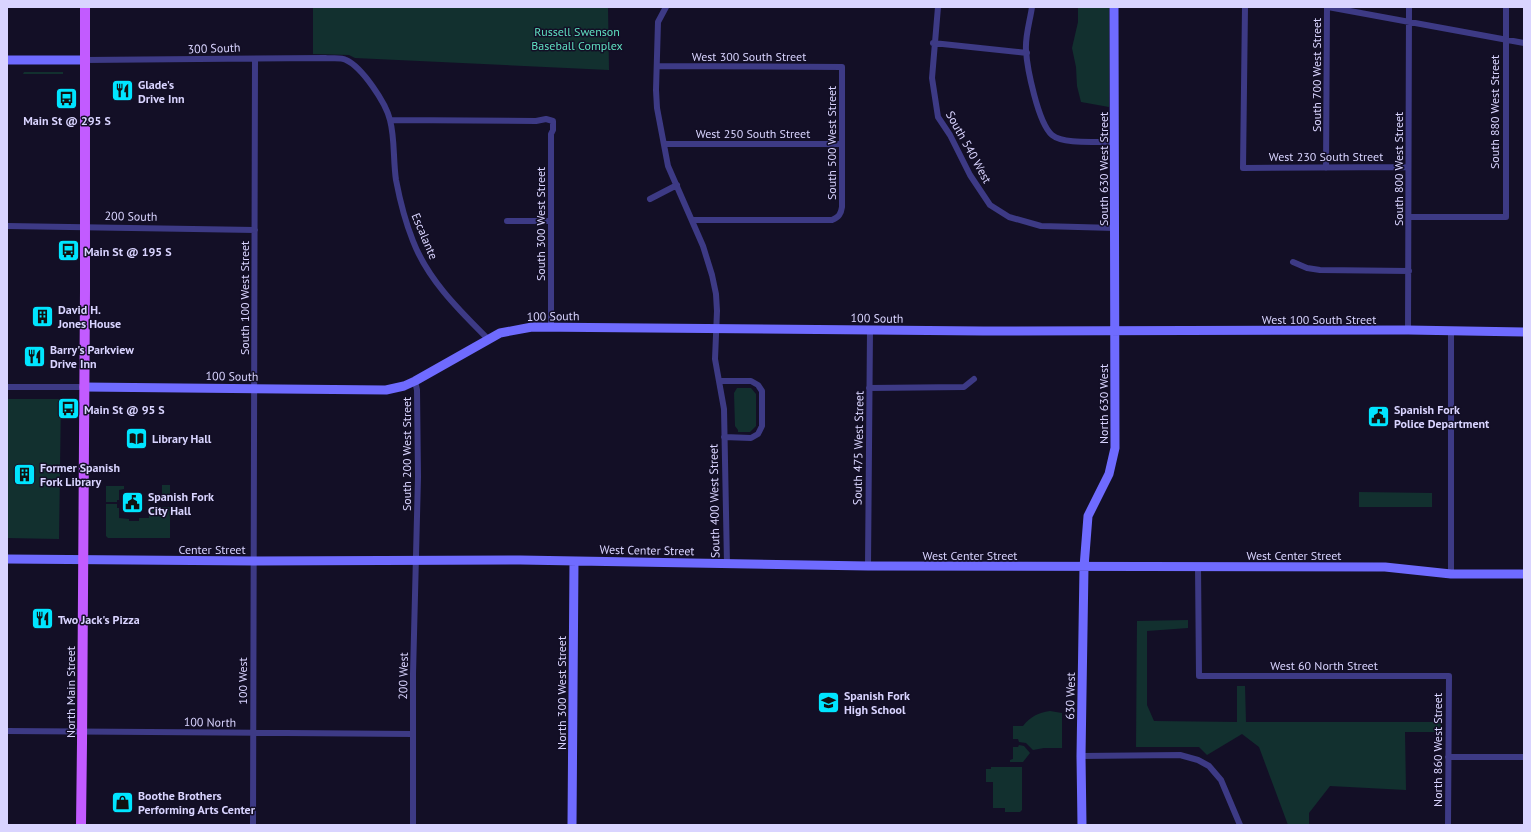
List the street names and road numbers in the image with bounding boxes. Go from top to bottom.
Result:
street label: South 700 West Street [1309,18,1324,132]
street label: 300 South [187,40,241,56]
street label: West 300 South Street [692,49,806,64]
street label: South 880 West Street [1487,55,1502,169]
street label: South 500 West Street [824,86,839,200]
street label: South 540 West [943,108,995,186]
street label: South 630 West Street [1096,112,1111,226]
street label: South 800 West Street [1391,112,1406,226]
street label: West 250 South Street [696,126,810,141]
street label: West 230 South Street [1269,149,1383,164]
street label: South 300 West Street [533,167,548,281]
street label: 200 South [105,208,157,224]
street label: Escalante [409,211,441,261]
street label: South 100 West Street [237,241,252,355]
street label: 100 South [527,308,579,324]
street label: 100 South [851,310,903,326]
street label: West 100 South Street [1262,312,1376,327]
street label: North 630 West [1096,364,1111,444]
street label: 100 South [206,368,258,384]
street label: South 475 West Street [850,391,866,505]
street label: South 200 West Street [399,397,414,511]
street label: South 400 West Street [706,444,722,558]
street label: Center Street [178,542,246,557]
street label: West Center Street [599,542,695,558]
street label: West Center Street [923,548,1017,563]
street label: West Center Street [1247,548,1341,563]
street label: North 300 West Street [554,636,569,750]
street label: North Main Street [63,646,78,738]
street label: 200 West [395,652,411,700]
street label: 100 West [235,657,250,705]
street label: West 60 North Street [1270,658,1378,673]
street label: 630 West [1062,672,1078,720]
street label: North 860 West Street [1430,693,1445,807]
street label: 100 North [184,714,236,730]

